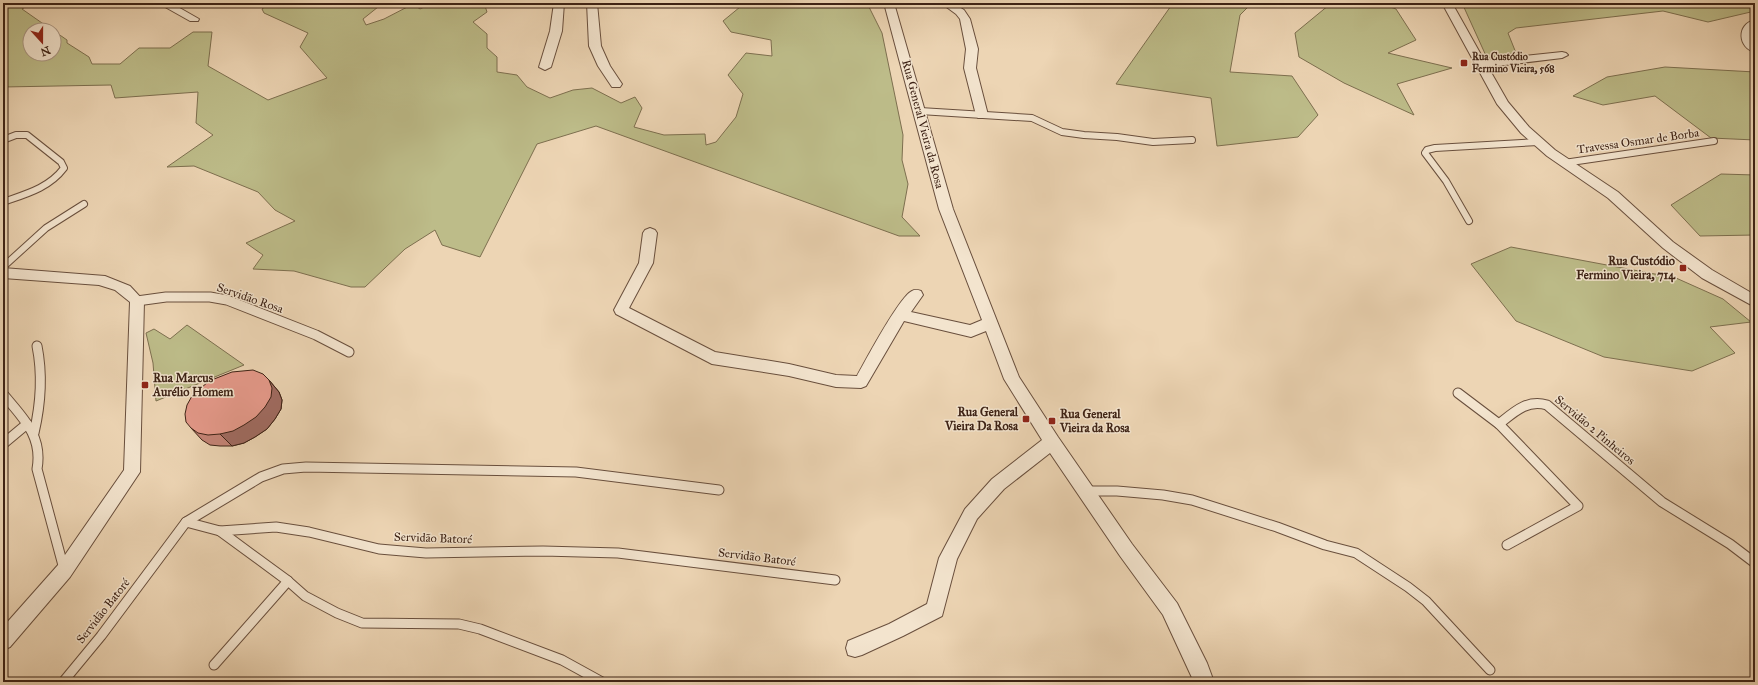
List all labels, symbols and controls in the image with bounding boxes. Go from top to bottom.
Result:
north arrow [22,22,62,62]
text: N [38,43,52,59]
place label: Rua Custódio Fermino Vieira, 568 [1472,51,1555,75]
street label: Rua General Vieira da Rosa [899,58,947,191]
marker: Rua Custódio Fermino Vieira, 568 [1459,58,1469,68]
street label: Travessa Osmar de Borba [1576,125,1701,157]
place label: Rua Custódio Fermino Vieira, 714 [1576,254,1676,283]
marker: Rua Custódio Fermino Vieira, 714 [1678,263,1688,273]
street label: Servidão Rosa [215,280,286,316]
place label: Rua Marcus Aurélio Homem [152,371,234,399]
marker: Rua Marcus Aurélio Homem [140,380,150,390]
street label: Servidão 2 Pinheiros [1552,392,1638,468]
place label: Rua General Vieira Da Rosa [944,405,1019,433]
place label: Rua General Vieira da Rosa [1059,407,1131,435]
marker: Rua General Vieira Da Rosa [1021,414,1031,424]
marker: Rua General Vieira da Rosa [1047,416,1057,426]
street label: Servidão Batoré [394,530,472,546]
street label: Servidão Batoré [717,545,797,569]
street label: Servidão Batoré [73,576,133,646]

